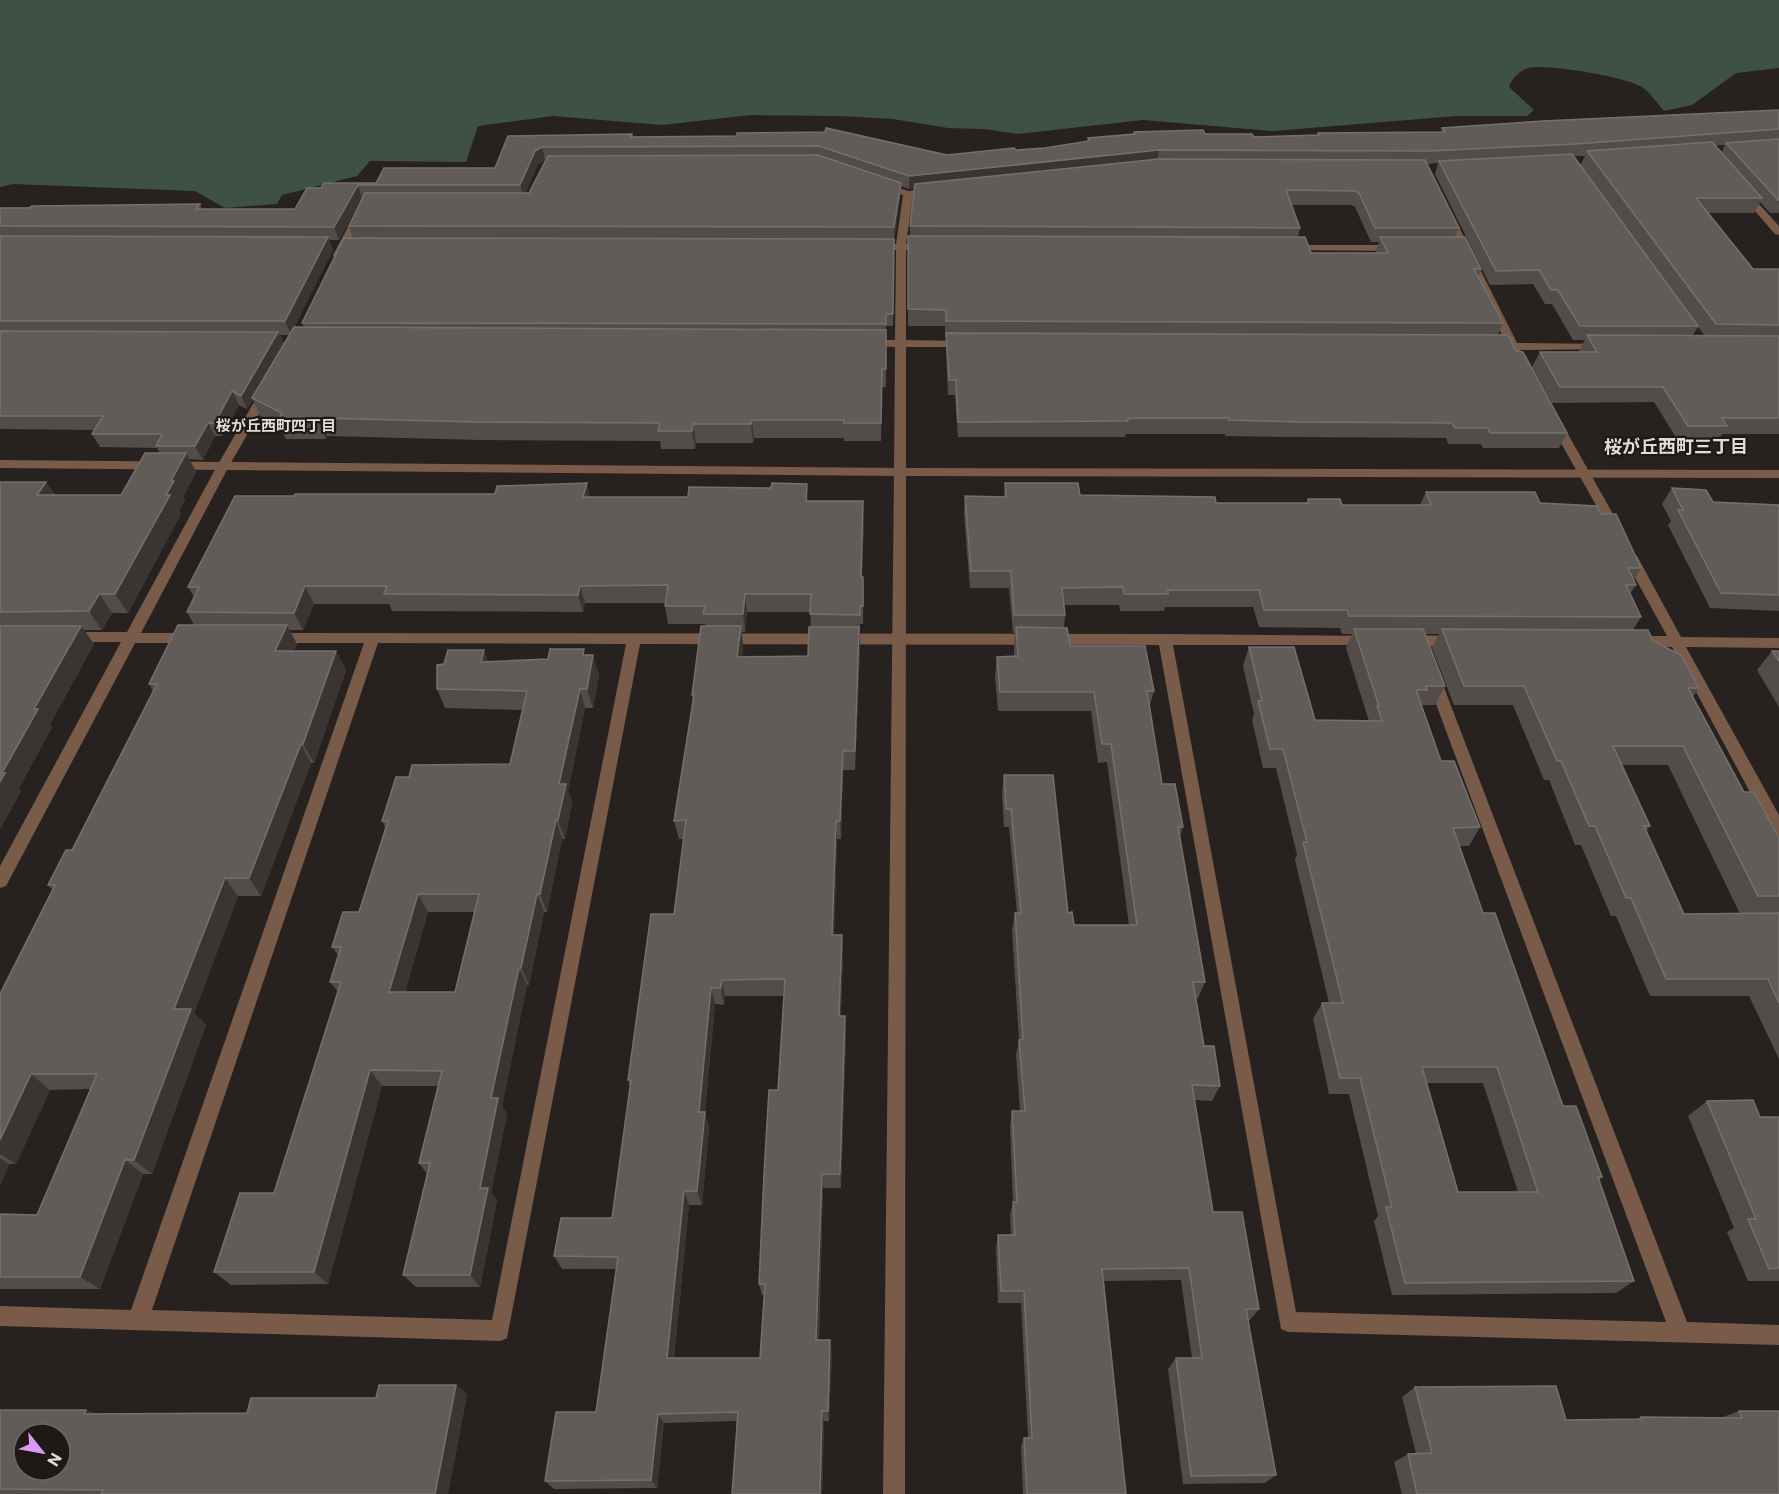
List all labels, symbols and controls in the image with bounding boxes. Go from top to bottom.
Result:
district label: 桜が丘西町四丁目 [216,416,336,434]
district label: 桜が丘西町三丁目 [1604,435,1748,457]
north arrow [12,1422,72,1482]
text: N [44,1450,67,1470]

